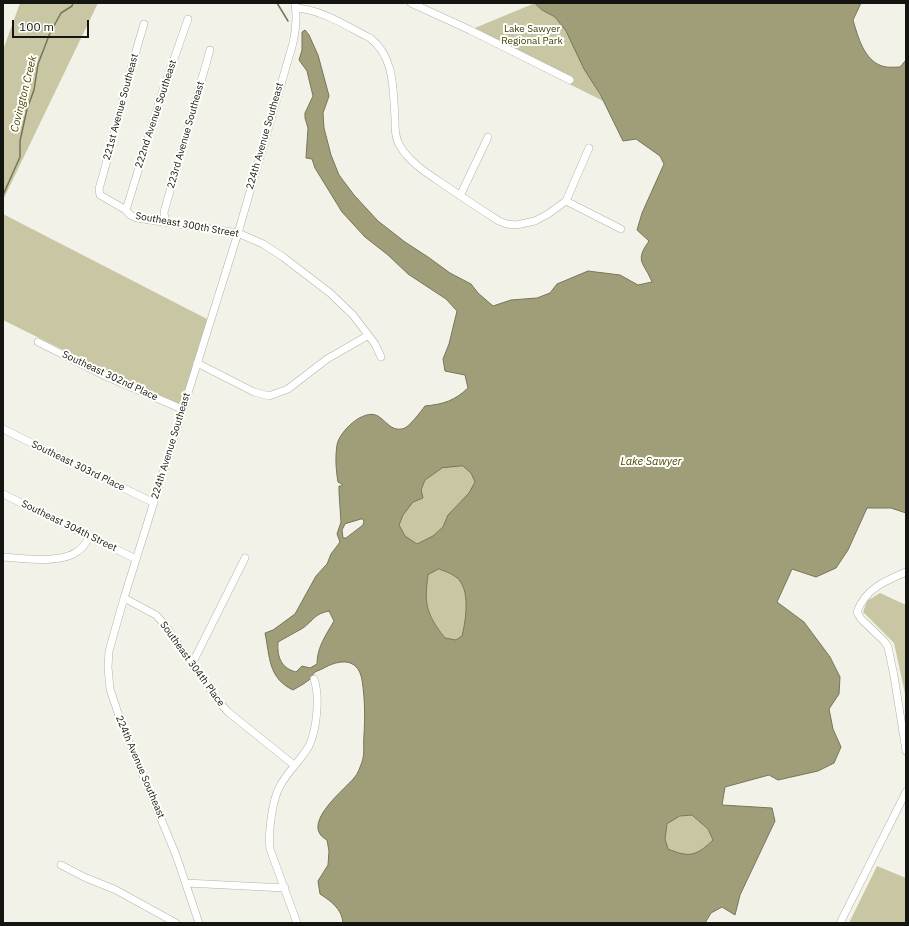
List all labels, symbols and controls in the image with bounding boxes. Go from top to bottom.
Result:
scale bar [14,12,91,38]
text: 100 m [19,19,54,34]
park label: Lake Sawyer Regional Park [501,23,563,46]
street label: 221st Avenue Southeast [101,52,141,162]
water label: Covington Creek [8,54,40,134]
street label: 222nd Avenue Southeast [133,58,179,170]
street label: 223rd Avenue Southeast [165,80,207,190]
street label: 224th Avenue Southeast [244,81,286,191]
street label: Southeast 300th Street [134,210,240,240]
street label: Southeast 302nd Place [60,349,160,403]
street label: 224th Avenue Southeast [149,391,193,501]
street label: Southeast 303rd Place [29,438,127,494]
water label: Lake Sawyer [620,455,682,469]
street label: Southeast 304th Street [19,498,119,554]
street label: Southeast 304th Place [157,619,227,709]
street label: 224th Avenue Southeast [113,714,167,820]

